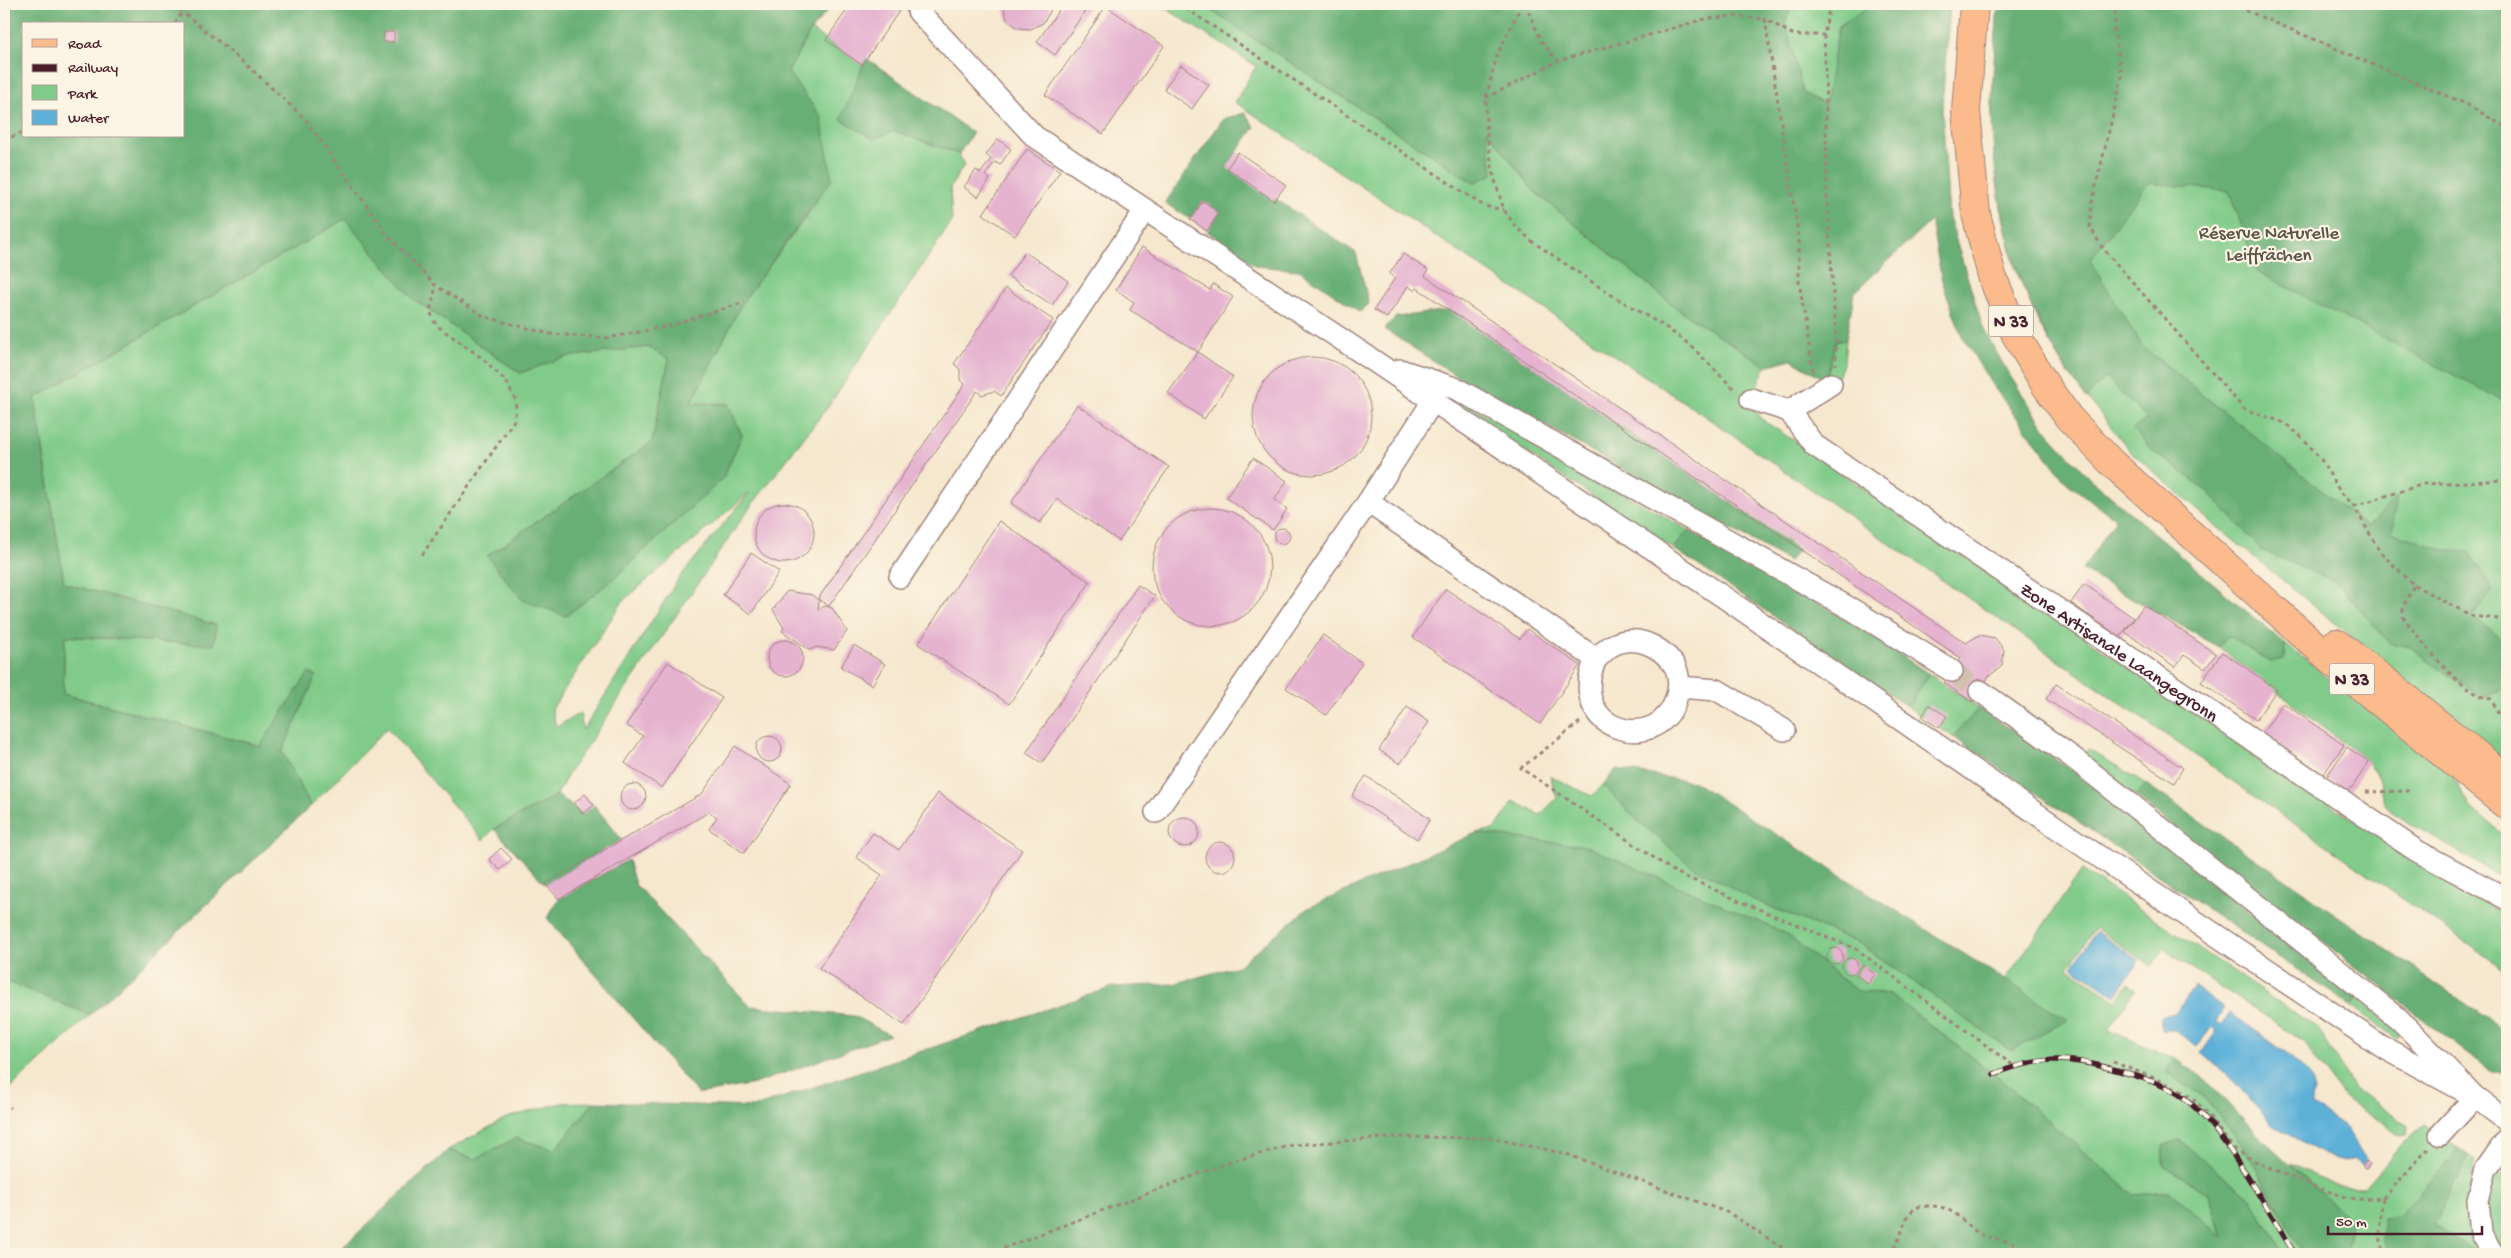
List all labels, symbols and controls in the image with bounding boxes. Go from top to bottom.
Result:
legend [22,22,185,138]
text: Road [68,36,102,54]
text: Railway [68,60,119,78]
text: Park [67,86,98,104]
text: Water [68,110,110,128]
park label: Réserve Naturelle Leiffrächen [2199,223,2339,268]
road number: N 33 [1988,306,2034,336]
street label: Zone Artisanale Laangegronn [2014,579,2222,729]
road number: N 33 [2330,664,2374,694]
scale bar [2328,1203,2482,1235]
text: 50 m [2336,1214,2367,1232]

